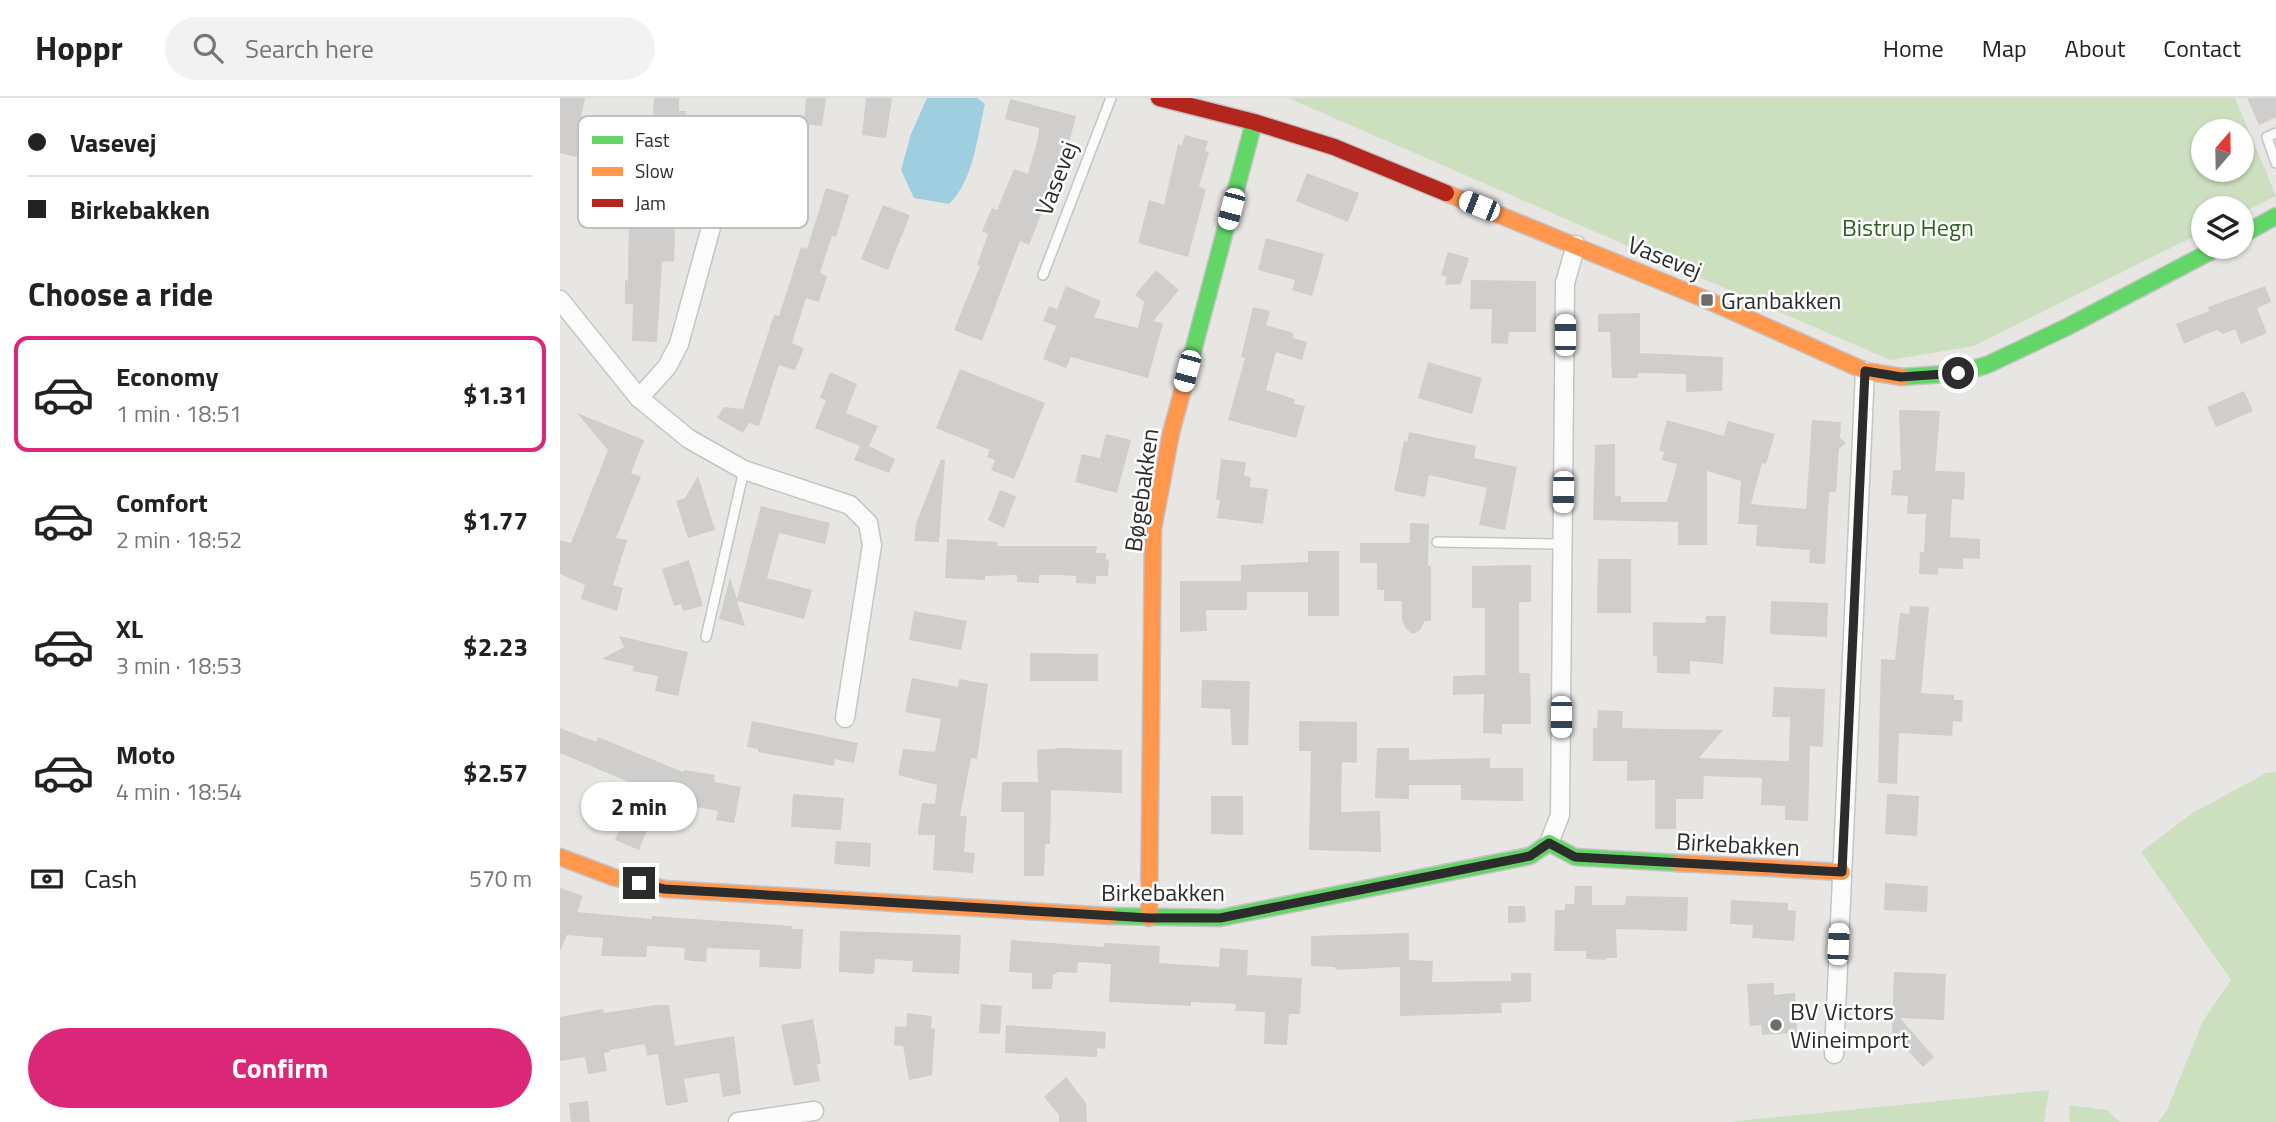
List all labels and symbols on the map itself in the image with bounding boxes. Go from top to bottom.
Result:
legend [578,116,808,228]
north arrow [2191,119,2254,182]
text: Fast [635,125,670,154]
street label: Vasevej [1025,136,1087,220]
text: Slow [635,156,674,185]
car [1216,186,1247,232]
text: Jam [635,188,666,217]
car [1456,188,1503,224]
park label: Bistrup Hegn [1842,209,1974,245]
street label: Vasevej [1622,226,1708,288]
place label: Granbakken [1721,282,1841,318]
marker: Granbakken [1699,292,1715,308]
car [1555,314,1576,356]
car [1172,348,1203,394]
route start [1942,357,1974,389]
street label: Bøgebakken [1115,426,1167,554]
car [1553,471,1574,513]
car [1551,696,1572,738]
callout: 2 min [581,782,697,830]
street label: Birkebakken [1675,823,1801,865]
route end [623,867,655,899]
street label: Birkebakken [1101,874,1225,910]
car [1827,922,1850,966]
place label: BV Victors Wineimport [1790,993,1909,1057]
marker: BV Victors Wineimport [1768,1017,1784,1033]

